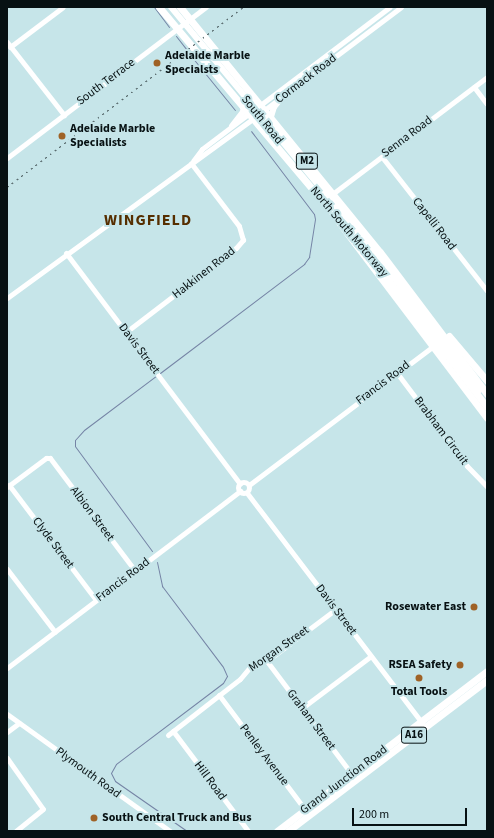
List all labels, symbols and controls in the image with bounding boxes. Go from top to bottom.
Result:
place label: Adelaide Marble Specialsts [165,49,250,77]
street label: Cormack Road [272,51,340,107]
street label: South Terrace [74,55,138,109]
marker: Adelaide Marble Specialsts [152,58,162,68]
street label: South Road [238,93,286,147]
street label: Senna Road [379,113,435,161]
place label: Adelaide Marble Specialists [70,122,155,150]
marker: Adelaide Marble Specialists [57,131,67,141]
road number: M2 [295,152,319,170]
street label: North South Motorway [307,184,391,280]
street label: Capelli Road [409,195,459,253]
district label: WINGFIELD [104,210,192,230]
street label: Hakkinen Road [170,244,238,302]
street label: Davis Street [115,321,163,377]
street label: Francis Road [353,358,413,408]
street label: Brabham Circuit [411,394,471,468]
street label: Albion Street [67,484,117,544]
street label: Clyde Street [29,514,77,572]
street label: Francis Road [93,555,153,605]
street label: Davis Street [312,582,360,638]
place label: Rosewater East [385,600,466,614]
marker: Rosewater East [469,602,479,612]
street label: Morgan Street [246,623,312,675]
place label: RSEA Safety [388,658,452,672]
marker: RSEA Safety [455,660,465,670]
marker: Total Tools [414,673,424,683]
place label: Total Tools [391,685,447,699]
street label: Graham Street [283,687,339,753]
street label: Penley Avenue [236,721,292,789]
road number: A16 [401,726,427,744]
street label: Grand Junction Road [298,743,390,817]
street label: Plymouth Road [53,744,123,802]
street label: Hill Road [191,759,229,803]
scale bar [354,800,469,826]
text: 200 m [359,806,389,823]
place label: South Central Truck and Bus [102,811,251,825]
marker: South Central Truck and Bus [89,813,99,823]

